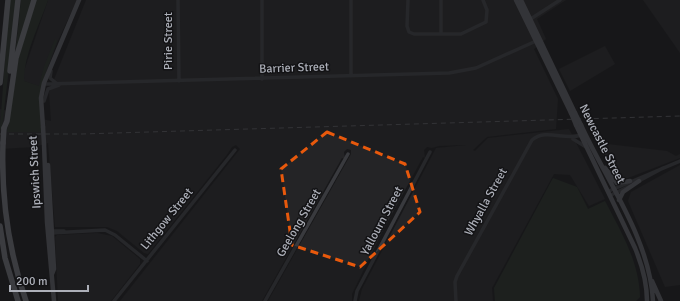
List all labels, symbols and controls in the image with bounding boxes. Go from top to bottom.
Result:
street label: Pirie Street [161,12,176,70]
street label: Barrier Street [259,59,329,77]
street label: Newcastle Street [576,102,628,186]
street label: Ipswich Street [26,135,44,209]
street label: Whyalla Street [461,166,511,238]
street label: Yallourn Street [358,184,406,258]
street label: Lithgow Street [138,185,196,253]
street label: Geelong Street [273,186,325,260]
scale bar [10,267,88,293]
text: 200 m [16,274,48,289]

